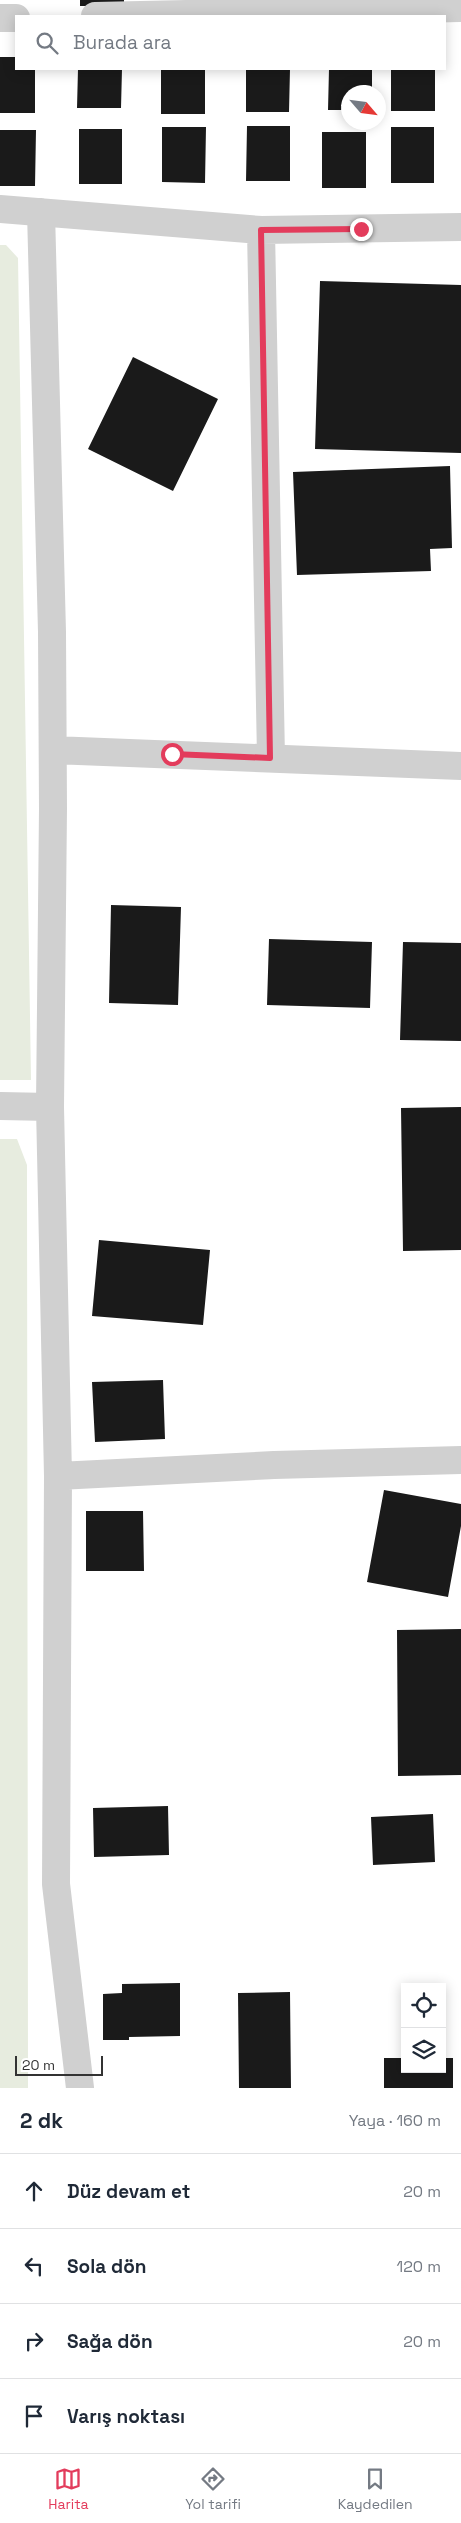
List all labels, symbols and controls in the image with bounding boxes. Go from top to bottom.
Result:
search box [15,15,446,70]
icon: search [33,29,61,57]
text: Burada ara [73,30,171,55]
north arrow [341,85,386,130]
route end [350,218,373,241]
route start [161,743,184,766]
map controls [401,1983,446,2073]
button: locate [401,1983,446,2028]
button: layers [401,2028,446,2073]
scale bar [15,2053,102,2076]
text: 20 m [22,2056,55,2074]
text: 2 dk [20,2107,63,2134]
text: Yaya · 160 m [349,2110,441,2131]
icon: ahead [20,2177,48,2205]
text: Düz devam et [67,2179,190,2204]
text: 20 m [403,2181,441,2202]
icon: left [20,2252,48,2280]
text: Sola dön [67,2254,146,2279]
text: 120 m [397,2256,441,2277]
icon: right [20,2327,48,2355]
text: Sağa dön [67,2329,153,2354]
text: 20 m [403,2331,441,2352]
icon: arrive [20,2402,48,2430]
text: Varış noktası [67,2404,185,2429]
tab: Harita [48,2465,89,2513]
tab: Yol tarifi [185,2465,241,2513]
tab: Kaydedilen [338,2465,413,2513]

